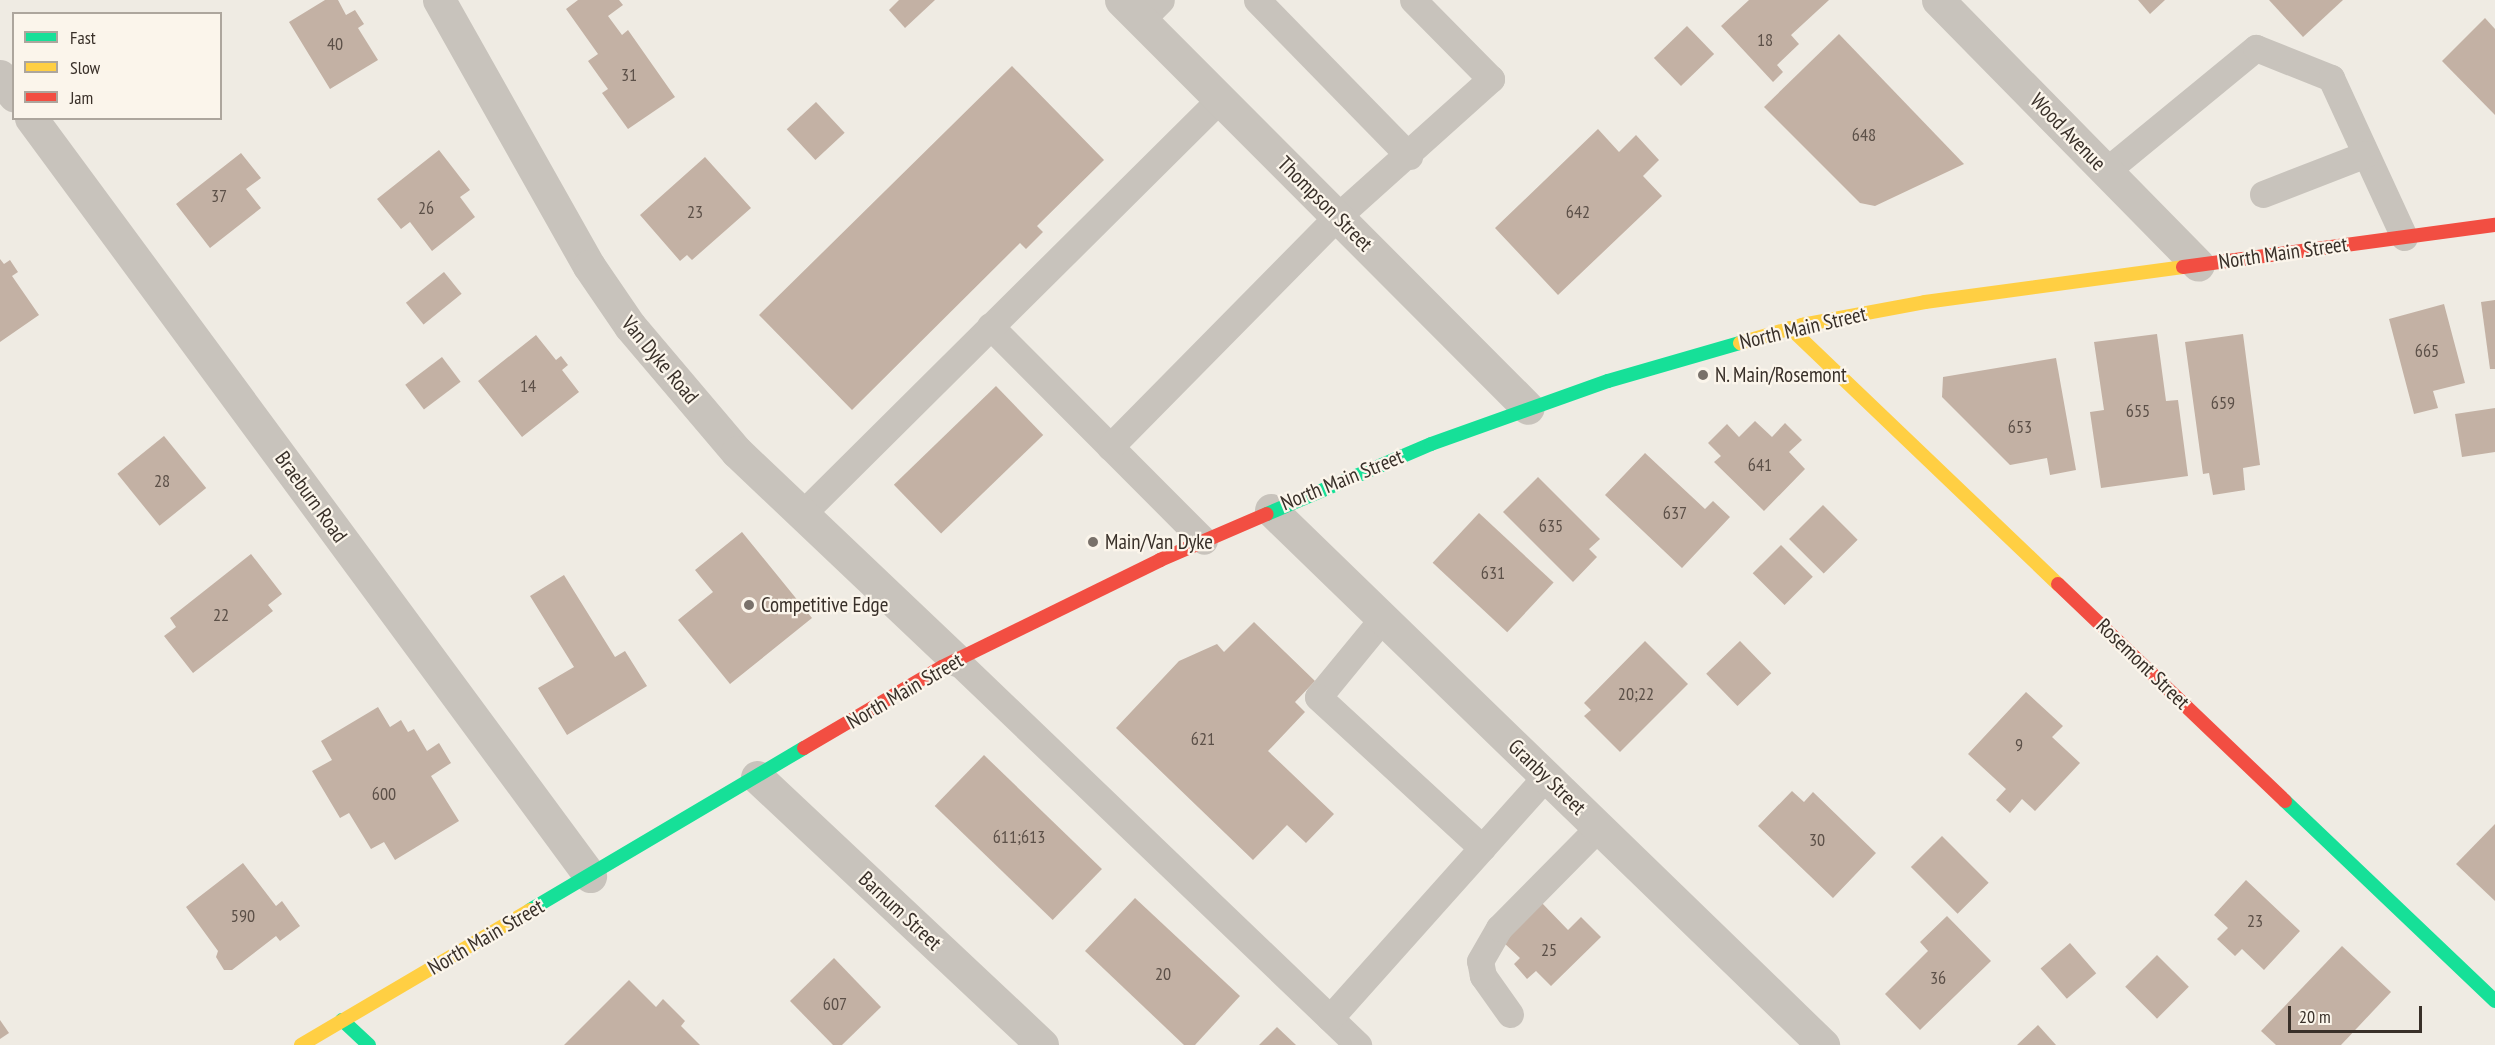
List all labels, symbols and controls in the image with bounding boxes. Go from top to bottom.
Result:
legend [12,12,222,120]
text: Fast [70,26,96,49]
house number: 18 [1757,29,1773,51]
house number: 40 [327,33,343,55]
text: Slow [70,56,100,79]
house number: 31 [621,64,637,86]
text: Jam [70,86,93,109]
street label: Wood Avenue [2025,88,2111,176]
house number: 648 [1852,124,1876,146]
street label: Thompson Street [1272,151,1378,257]
house number: 37 [211,185,227,207]
house number: 26 [418,197,434,219]
house number: 23 [687,201,703,223]
house number: 642 [1566,201,1590,223]
street label: North Main Street [2217,232,2349,274]
street label: North Main Street [1737,301,1869,355]
street label: Van Dyke Road [616,311,704,409]
house number: 665 [2415,340,2439,362]
place label: N. Main/Rosemont [1715,362,1848,388]
marker: N. Main/Rosemont [1696,368,1710,382]
house number: 14 [520,375,536,397]
house number: 659 [2211,392,2235,414]
house number: 655 [2126,400,2150,422]
house number: 653 [2008,416,2032,438]
street label: North Main Street [1277,444,1407,516]
street label: Braeburn Road [270,447,352,547]
house number: 641 [1748,454,1772,476]
house number: 28 [154,470,170,492]
house number: 637 [1663,502,1687,524]
house number: 635 [1539,515,1563,537]
place label: Main/Van Dyke [1105,529,1213,555]
marker: Main/Van Dyke [1086,535,1100,549]
house number: 631 [1481,562,1505,584]
place label: Competitive Edge [761,592,888,618]
marker: Competitive Edge [742,598,756,612]
house number: 22 [213,604,229,626]
street label: Rosemont Street [2091,613,2195,715]
street label: North Main Street [843,648,967,734]
house number: 20;22 [1618,683,1654,705]
house number: 621 [1191,728,1215,750]
street label: Granby Street [1503,734,1591,820]
house number: 9 [2015,734,2023,756]
house number: 600 [372,783,396,805]
house number: 611;613 [993,826,1045,848]
house number: 30 [1809,829,1825,851]
street label: Barnum Street [853,866,947,956]
street label: North Main Street [424,894,548,980]
house number: 590 [231,905,255,927]
house number: 23 [2247,910,2263,932]
house number: 25 [1541,939,1557,961]
house number: 20 [1155,963,1171,985]
house number: 36 [1930,967,1946,989]
house number: 607 [823,993,847,1015]
scale bar [2291,994,2424,1032]
text: 20 m [2299,1005,2331,1028]

